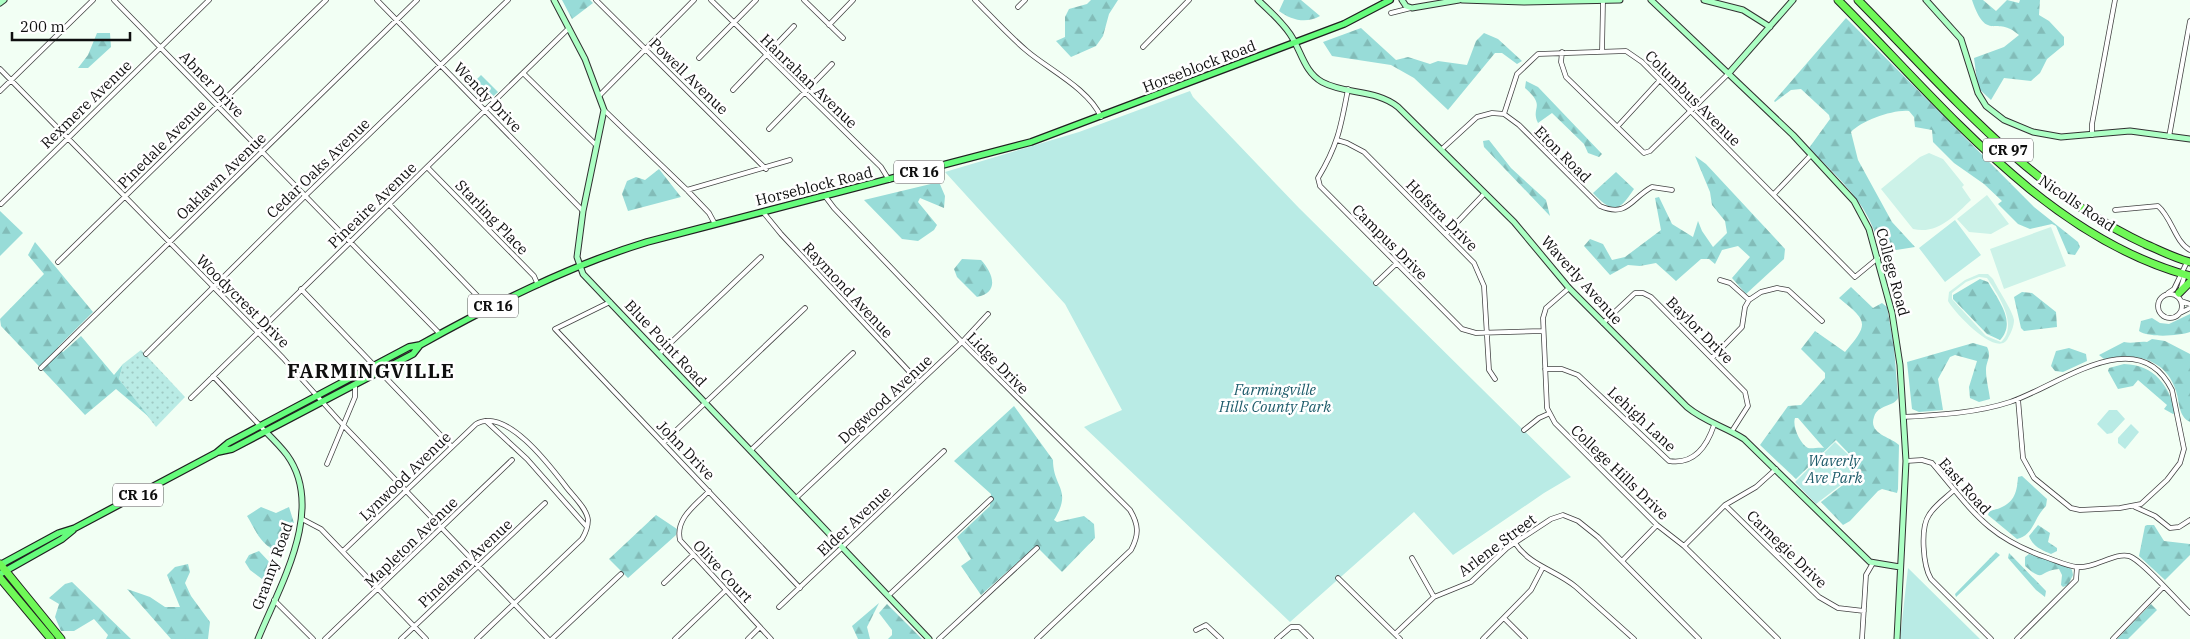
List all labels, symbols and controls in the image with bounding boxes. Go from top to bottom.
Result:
scale bar [12,10,130,42]
text: 200 m [20,17,65,36]
street label: Hanrahan Avenue [756,30,862,132]
street label: Powell Avenue [646,34,732,118]
street label: Horseblock Road [1140,36,1258,96]
street label: Columbus Avenue [1641,46,1745,150]
street label: Abner Drive [176,47,248,121]
street label: Rexmere Avenue [36,56,136,152]
street label: Wendy Drive [450,58,526,136]
street label: Pinedale Avenue [114,96,210,192]
street label: Cedar Oaks Avenue [262,114,374,222]
street label: Eton Road [1531,122,1595,186]
street label: Oaklawn Avenue [172,128,270,224]
road number: CR 97 [1983,138,2033,162]
street label: Pineaire Avenue [324,158,420,252]
road number: CR 16 [894,160,944,183]
street label: Horseblock Road [753,162,875,210]
street label: Nicolls Road [2035,171,2119,235]
street label: Starling Place [451,175,533,259]
street label: Hofstra Drive [1402,175,1482,255]
street label: Campus Drive [1348,200,1432,284]
street label: College Road [1872,226,1914,318]
street label: Waverly Avenue [1537,232,1627,328]
street label: Raymond Avenue [799,238,897,342]
street label: Woodycrest Drive [192,250,294,352]
street label: Baylor Drive [1663,293,1737,367]
road number: CR 16 [468,294,518,318]
street label: Blue Point Road [621,296,711,390]
street label: Lidge Drive [963,328,1033,398]
street label: Dogwood Avenue [834,351,936,447]
district label: FARMINGVILLE [287,357,455,384]
park label: Farmingville Hills County Park [1218,380,1331,416]
street label: Lehigh Lane [1604,382,1680,456]
street label: John Drive [653,416,719,484]
street label: College Hills Drive [1567,420,1673,524]
street label: Lynwood Avenue [355,427,455,525]
park label: Waverly Ave Park [1804,451,1863,487]
street label: East Road [1935,454,1995,518]
street label: Elder Avenue [813,482,895,560]
road number: CR 16 [113,484,163,506]
street label: Mapleton Avenue [360,493,462,591]
street label: Carnegie Drive [1743,506,1831,592]
street label: Arlene Street [1454,510,1540,580]
street label: Pinelawn Avenue [414,515,516,611]
street label: Granny Road [247,520,297,612]
street label: Olive Court [689,536,757,606]

